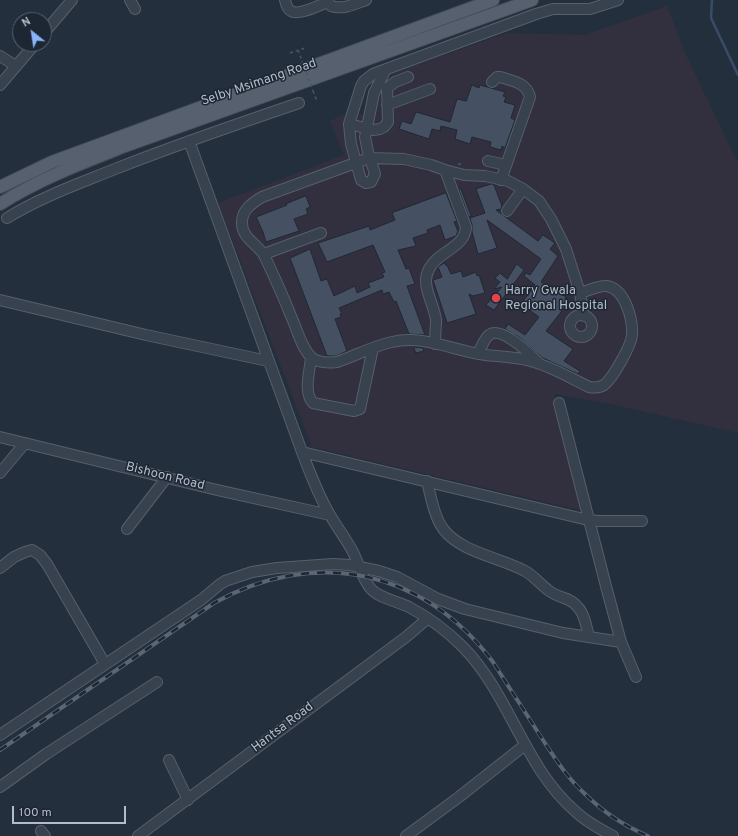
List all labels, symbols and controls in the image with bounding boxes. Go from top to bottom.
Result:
north arrow [12,12,52,52]
text: N [20,14,33,31]
street label: Selby Msimang Road [199,56,319,110]
place label: Harry Gwala Regional Hospital [505,283,607,314]
marker: Harry Gwala Regional Hospital [490,292,502,304]
street label: Bishoon Road [124,460,206,494]
street label: Hantsa Road [249,700,317,756]
scale bar [14,798,128,824]
text: 100 m [19,805,52,821]

